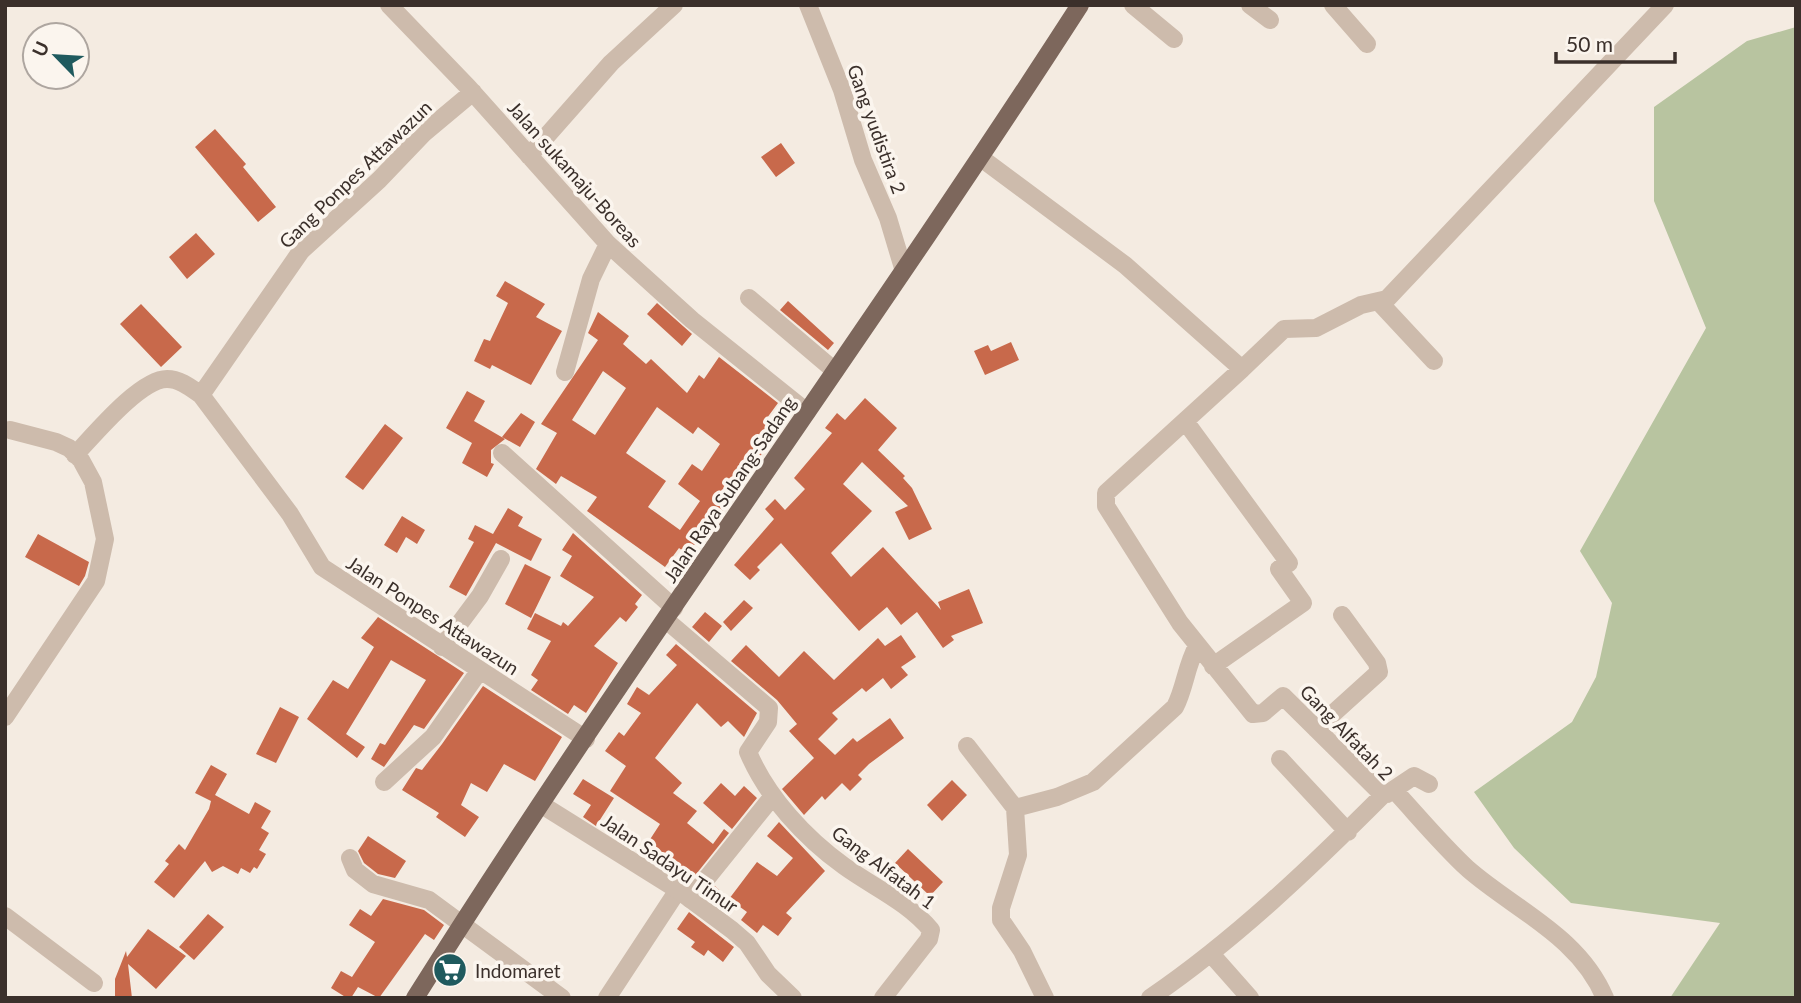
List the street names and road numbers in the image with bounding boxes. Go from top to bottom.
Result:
street label: Gang yudistira 2 [843,61,911,197]
street label: Gang Ponpes Attawazun [274,95,436,253]
street label: Jalan sukamaju-Boreas [503,96,647,252]
street label: Jalan Raya Subang-Sadang [658,391,800,587]
street label: Jalan Ponpes Attawazun [343,551,523,679]
street label: Gang Alfatah 2 [1296,679,1398,785]
street label: Jalan Sadayu Timur [597,809,743,917]
street label: Gang Alfatah 1 [828,821,940,913]

